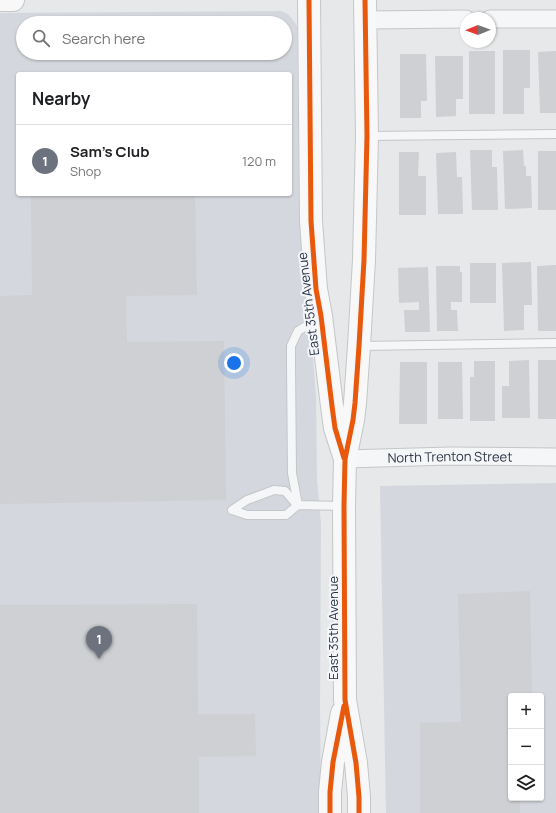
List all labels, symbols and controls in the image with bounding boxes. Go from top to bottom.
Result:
north arrow [460,12,496,48]
search box [16,16,292,60]
icon: search [30,27,52,49]
text: Search here [62,28,145,49]
text: Nearby [32,87,90,110]
text: Sam's Club [70,141,149,162]
text: 1 [42,152,48,170]
text: 120 m [242,152,276,170]
text: Shop [70,162,101,180]
street label: East 35th Avenue [293,251,323,357]
your location [224,353,244,373]
street label: North Trenton Street [387,447,512,467]
street label: East 35th Avenue [324,576,342,680]
pin: 1 [86,626,112,659]
map controls [508,693,544,801]
button: + [508,693,544,729]
button: − [508,729,544,765]
button: layers [508,765,544,801]

